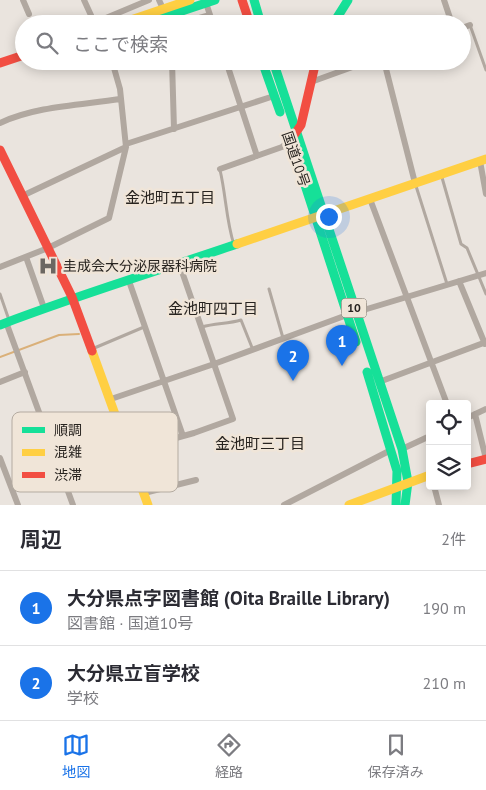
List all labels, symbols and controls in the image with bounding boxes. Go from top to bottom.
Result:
search box [15,15,471,70]
icon: search [33,29,61,57]
text: ここで検索 [73,32,168,56]
street label: 国道10号 [278,129,314,189]
district label: 金池町五丁目 [125,188,215,207]
your location [316,204,342,230]
hospital icon: 圭成会大分泌尿器科病院 [37,255,59,277]
place label: 圭成会大分泌尿器科病院 [63,257,217,275]
road number: 10 [342,298,366,318]
district label: 金池町四丁目 [168,299,258,318]
pin: 1 [326,325,358,366]
pin: 2 [277,340,309,381]
map controls [426,400,471,490]
button: locate [426,400,471,445]
legend [12,412,178,492]
text: 順調 [54,421,82,439]
district label: 金池町三丁目 [215,434,305,453]
text: 混雑 [54,443,82,461]
button: layers [426,445,471,490]
text: 渋滞 [54,466,82,484]
text: 周辺 [20,526,62,553]
text: 2件 [441,529,466,549]
text: 大分県点字図書館 (Oita Braille Library) [67,586,390,610]
text: 1 [31,598,41,618]
text: 190 m [423,598,466,618]
text: 図書館 · 国道10号 [67,613,193,633]
text: 大分県立盲学校 [67,661,200,685]
text: 2 [31,673,41,693]
text: 210 m [423,673,466,693]
text: 学校 [67,688,99,708]
tab: 地図 [62,731,90,781]
tab: 経路 [215,731,243,781]
tab: 保存済み [368,731,424,781]

